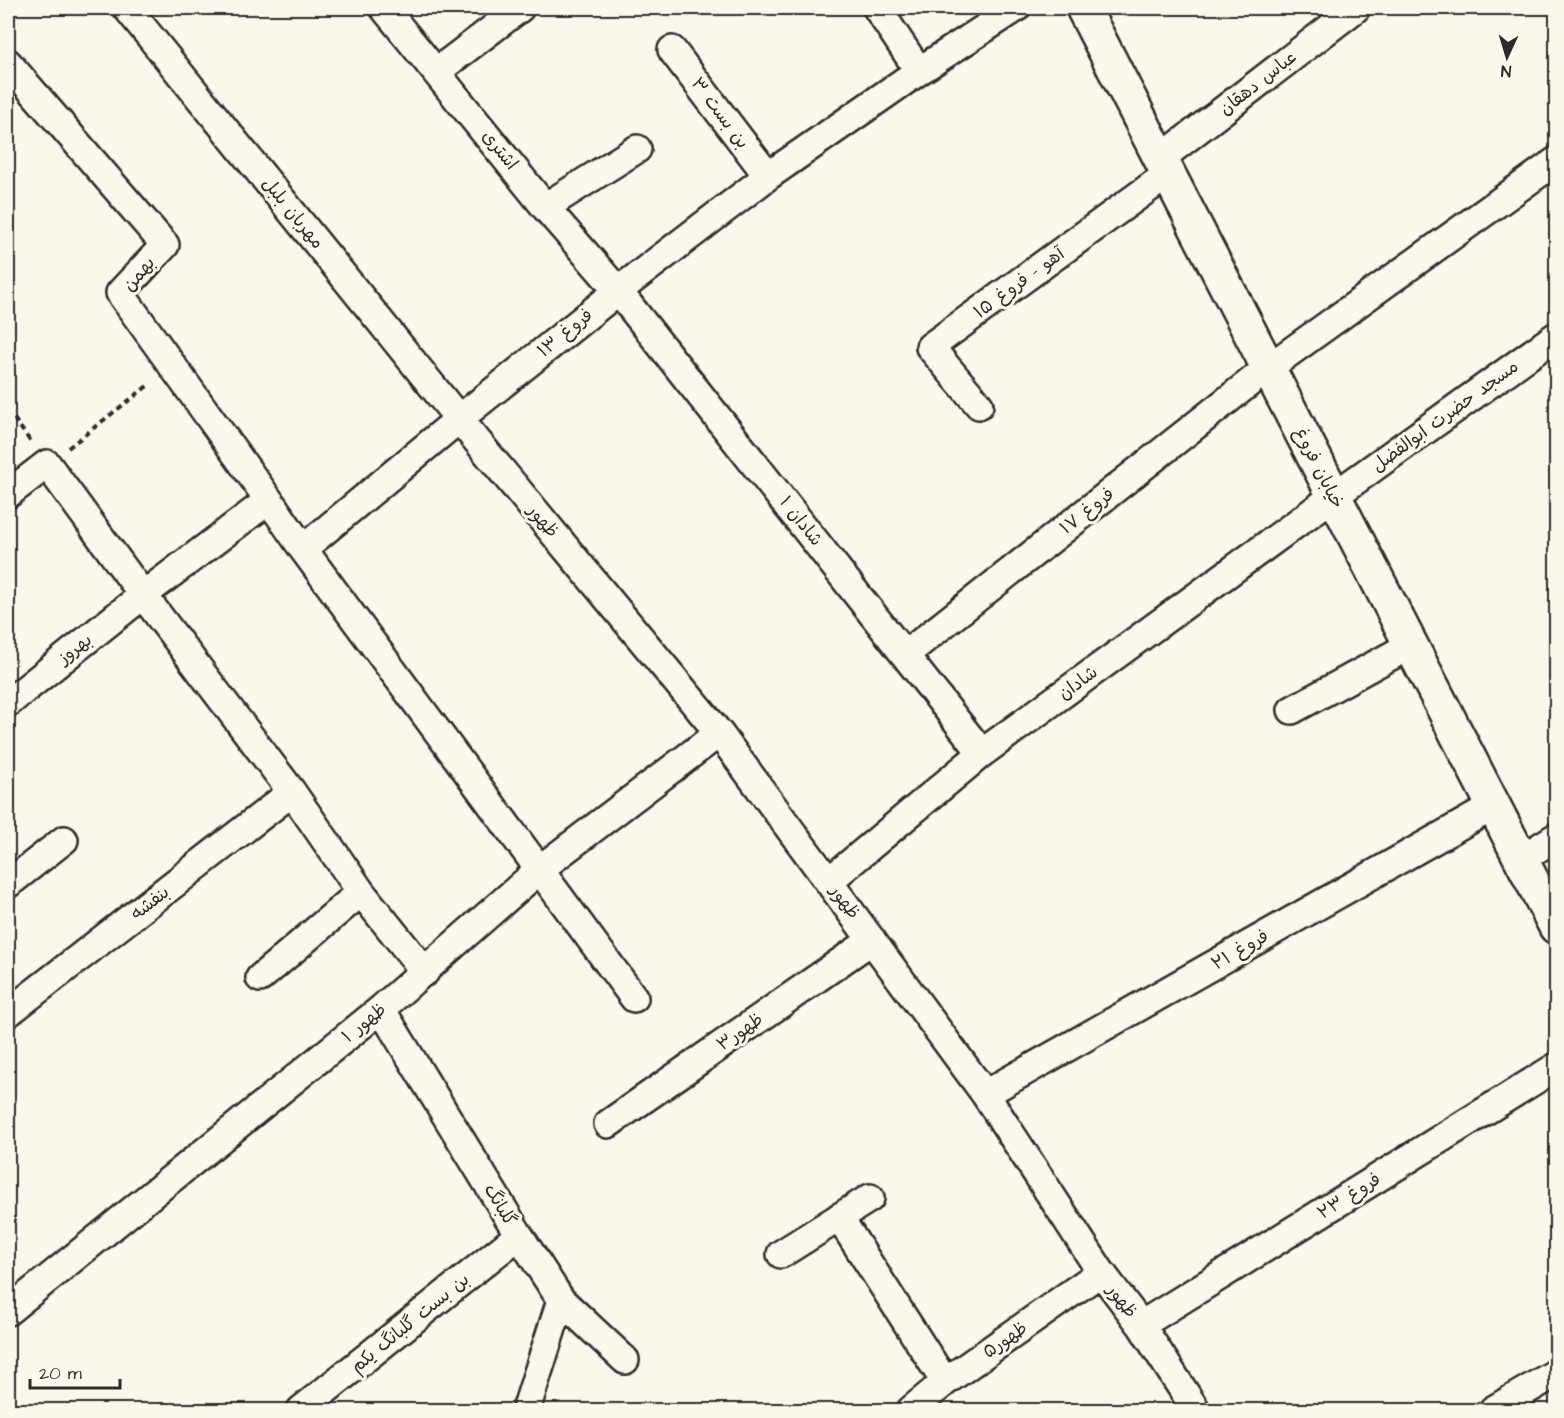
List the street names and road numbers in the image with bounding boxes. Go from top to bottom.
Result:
street label: عباس دهقان [1214,45,1302,121]
street label: بن بست ۳ [685,72,755,154]
street label: اشتری [476,125,524,175]
street label: مهربان بلبل [256,172,330,254]
street label: آهو - فروغ ۱۵ [968,241,1071,325]
street label: بهمن [117,251,161,297]
street label: فروغ ۱۳ [532,303,598,363]
street label: مسجد حضرت ابوالفضل [1366,354,1524,478]
street label: خیابان فروغ [1288,423,1350,513]
street label: فروغ ۱۷ [1054,482,1120,540]
street label: شادان ۱ [774,491,828,551]
street label: ظهور [520,497,564,543]
street label: بهروز [51,628,97,672]
street label: شادان [1053,660,1103,706]
street label: ظهور [823,878,866,924]
street label: بنفشه [125,880,175,926]
street label: فروغ ۲۱ [1207,924,1273,976]
street label: ظهور ۱ [337,997,391,1049]
street label: ظهور۳ [712,1007,768,1057]
street label: فروغ ۲۳ [1312,1167,1386,1225]
street label: گلبانگ [478,1179,522,1231]
street label: بن بست گلبانگ یکم [345,1267,475,1380]
street label: ظهور [1100,1277,1143,1323]
street label: ظهور۵ [978,1316,1032,1364]

